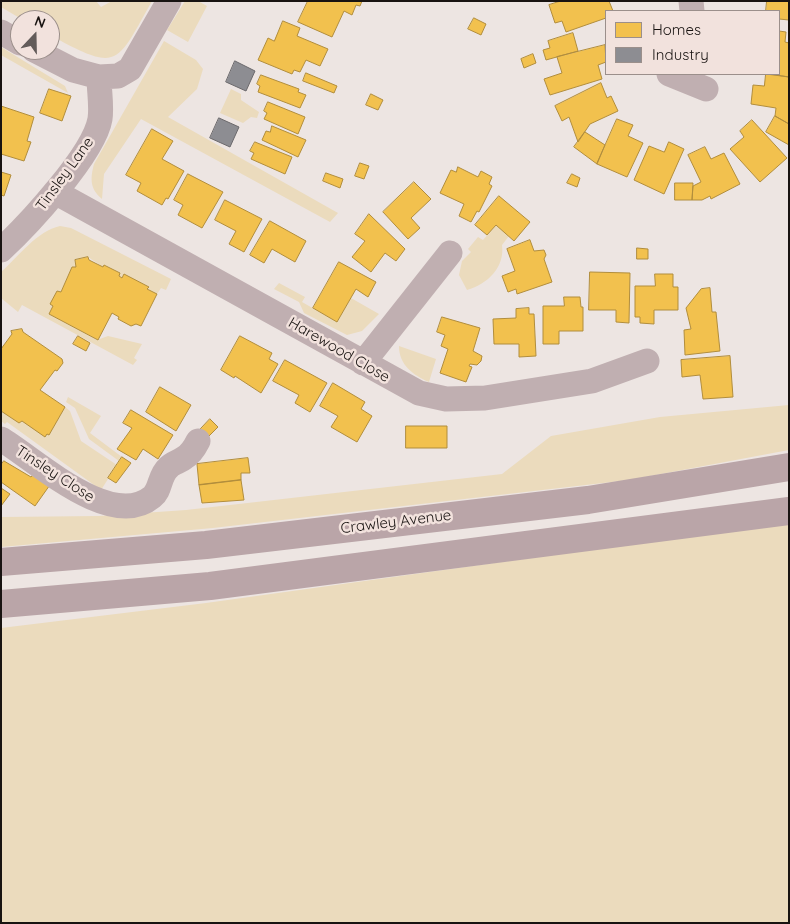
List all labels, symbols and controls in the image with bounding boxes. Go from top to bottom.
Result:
north arrow [10,10,60,60]
legend [605,10,780,75]
text: N [32,12,48,32]
text: Homes [652,20,701,39]
text: Industry [652,45,709,64]
street label: Tinsley Lane [32,134,98,214]
street label: Harewood Close [285,314,393,386]
street label: Tinsley Close [12,442,98,506]
street label: Crawley Avenue [340,506,452,538]

